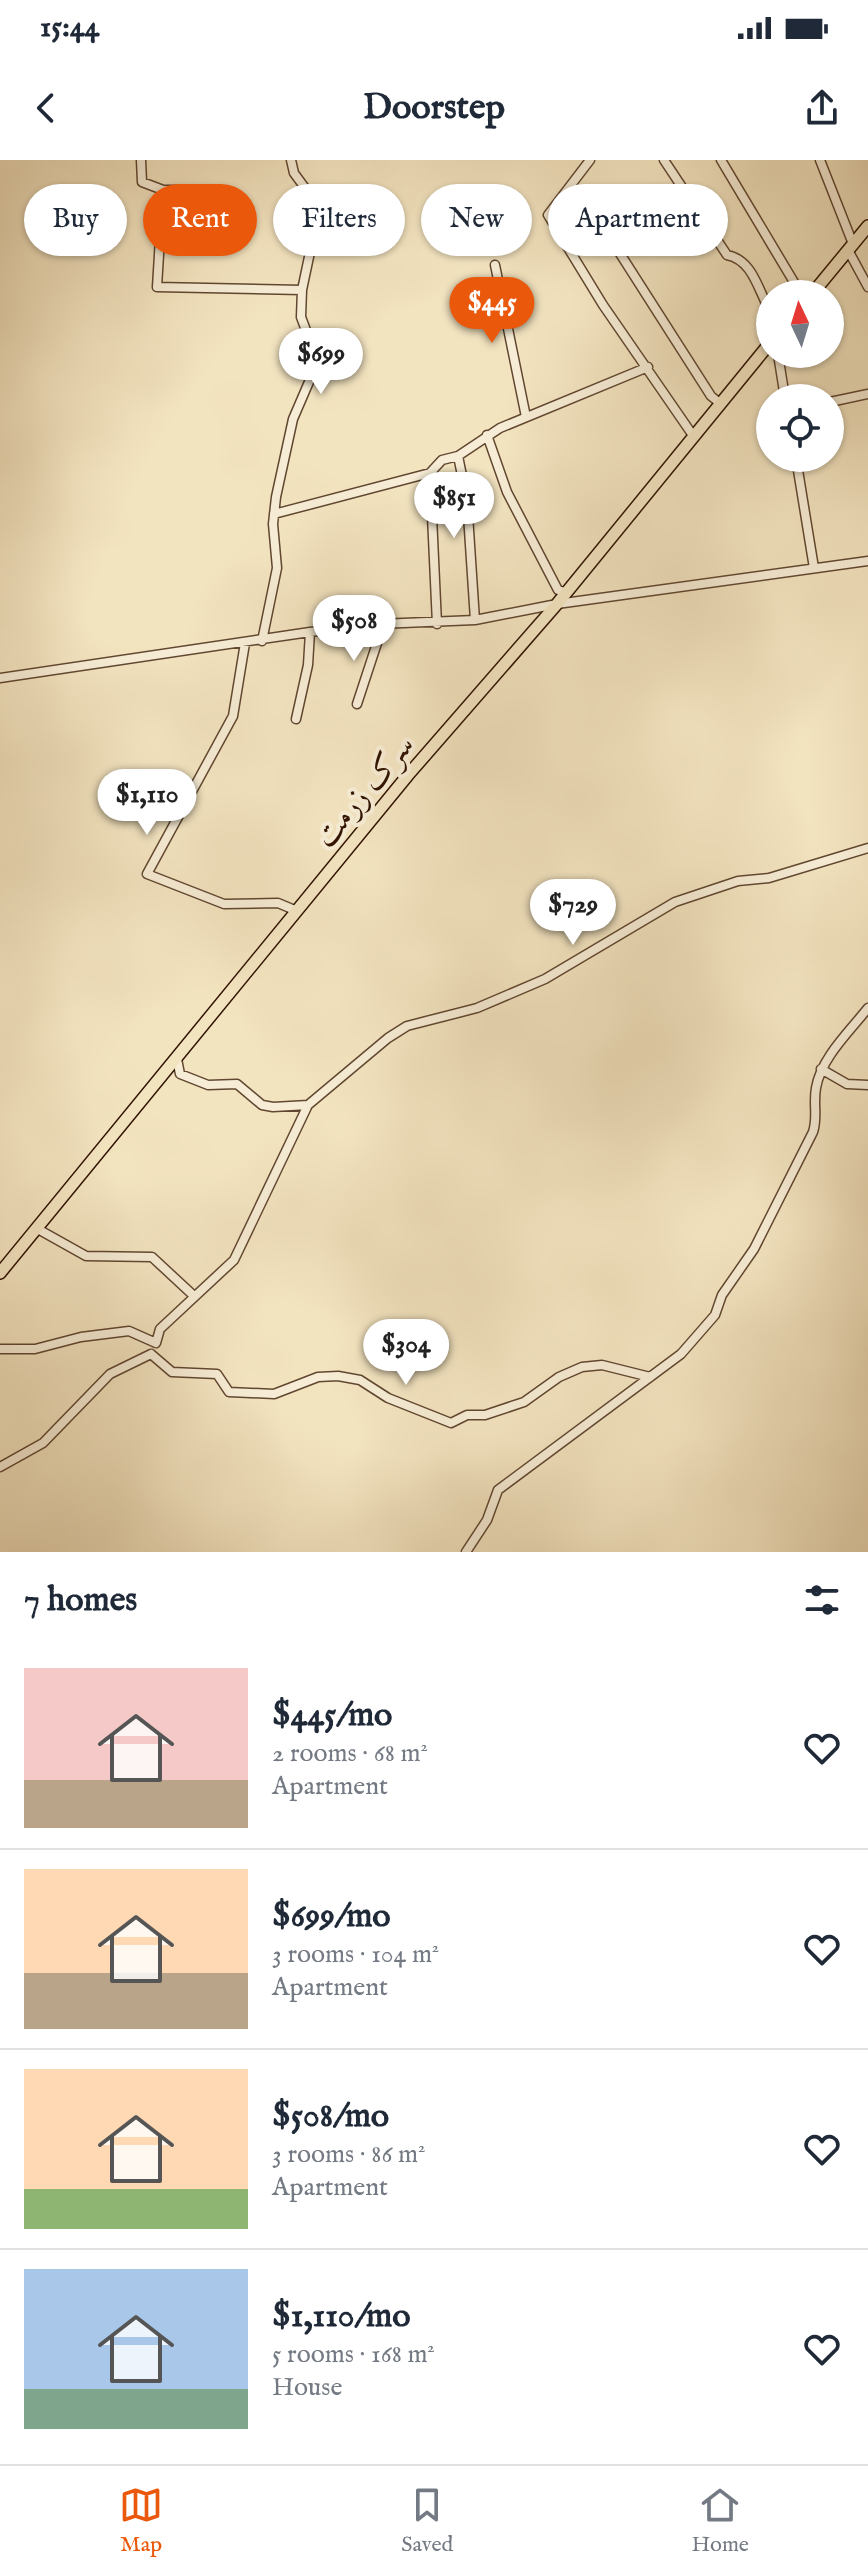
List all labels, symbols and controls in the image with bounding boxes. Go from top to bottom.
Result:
text: 15:44 [40,9,99,47]
text: Doorstep [363,85,505,131]
icon: back [24,86,68,130]
icon: share [800,86,844,130]
chip: Buy [24,184,127,256]
chip: Rent [143,184,257,256]
chip: Filters [273,184,405,256]
chip: New [421,184,532,256]
chip: Apartment [548,184,728,256]
pin: $445 [445,277,539,345]
north arrow [756,280,844,368]
map controls [756,280,844,472]
text: $445 [467,286,517,319]
pin: $699 [274,328,368,396]
text: $699 [297,337,345,370]
button: locate [756,384,844,472]
pin: $851 [407,472,501,540]
text: $851 [432,481,476,514]
pin: $508 [307,595,401,663]
text: $508 [331,604,377,637]
street label: سرک زرمت [306,726,424,857]
pin: $1,110 [82,769,212,837]
text: $1,110 [115,778,179,811]
pin: $729 [526,879,620,947]
text: $729 [548,888,598,921]
pin: $304 [359,1319,453,1387]
text: $304 [381,1328,431,1361]
icon: filters [800,1578,844,1622]
text: 7 homes [24,1579,137,1622]
text: $445/mo [272,1694,392,1737]
icon: home [88,1700,184,1796]
icon: heart [800,1726,844,1770]
text: 2 rooms · 68 m² [272,1737,428,1770]
text: Apartment [272,1770,388,1803]
text: $699/mo [272,1895,391,1938]
icon: home [88,1901,184,1997]
icon: heart [800,1927,844,1971]
text: 3 rooms · 104 m² [272,1938,439,1971]
text: Apartment [272,1971,388,2004]
text: $508/mo [272,2095,389,2138]
icon: home [88,2101,184,2197]
icon: heart [800,2127,844,2171]
text: 3 rooms · 86 m² [272,2138,425,2171]
text: Apartment [272,2171,388,2204]
text: $1,110/mo [272,2295,410,2338]
icon: home [88,2301,184,2397]
icon: heart [800,2327,844,2371]
text: 5 rooms · 168 m² [272,2338,435,2371]
text: House [272,2371,342,2404]
tab: Map [119,2483,163,2559]
tab: Saved [401,2483,453,2559]
tab: Home [691,2483,749,2559]

